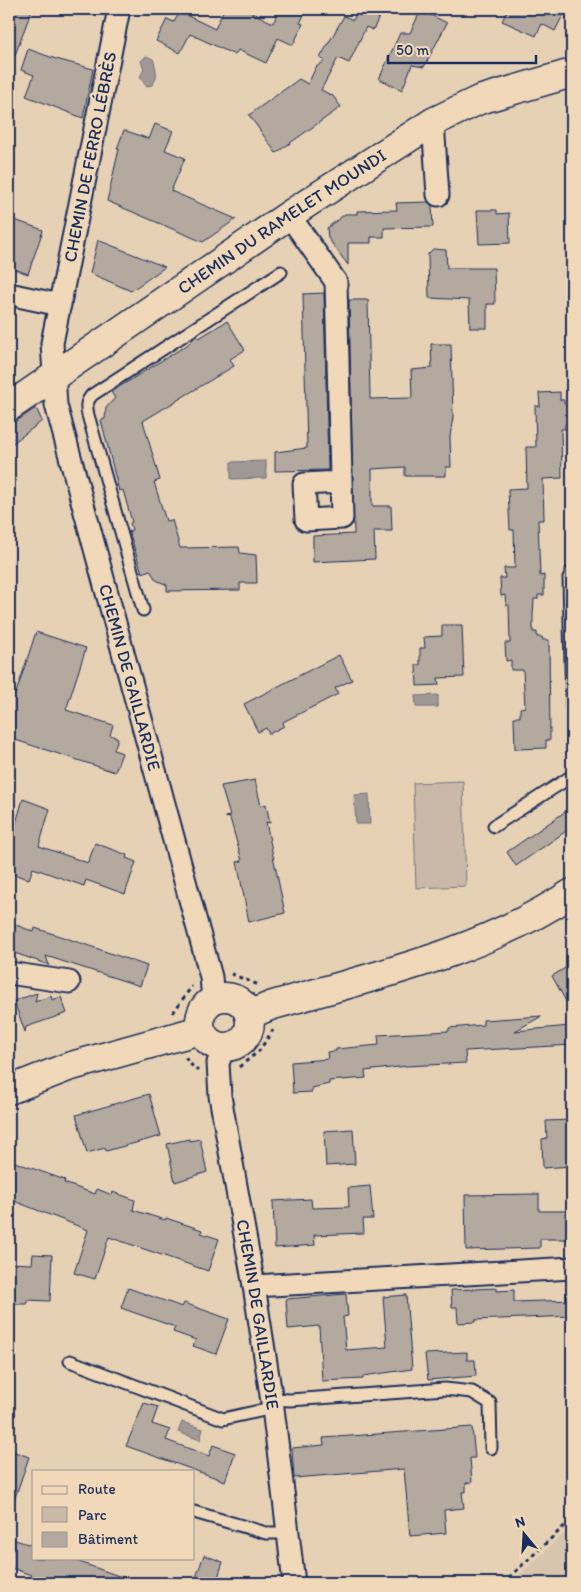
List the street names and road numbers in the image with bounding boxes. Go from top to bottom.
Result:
street label: CHEMIN DE FERRO LÉBRÈS [59,50,121,264]
street label: CHEMIN DU RAMELET MOUNDI [173,144,390,299]
street label: CHEMIN DE GAILLARDIE [94,582,166,773]
street label: CHEMIN DE GAILLARDIE [231,1218,284,1411]

